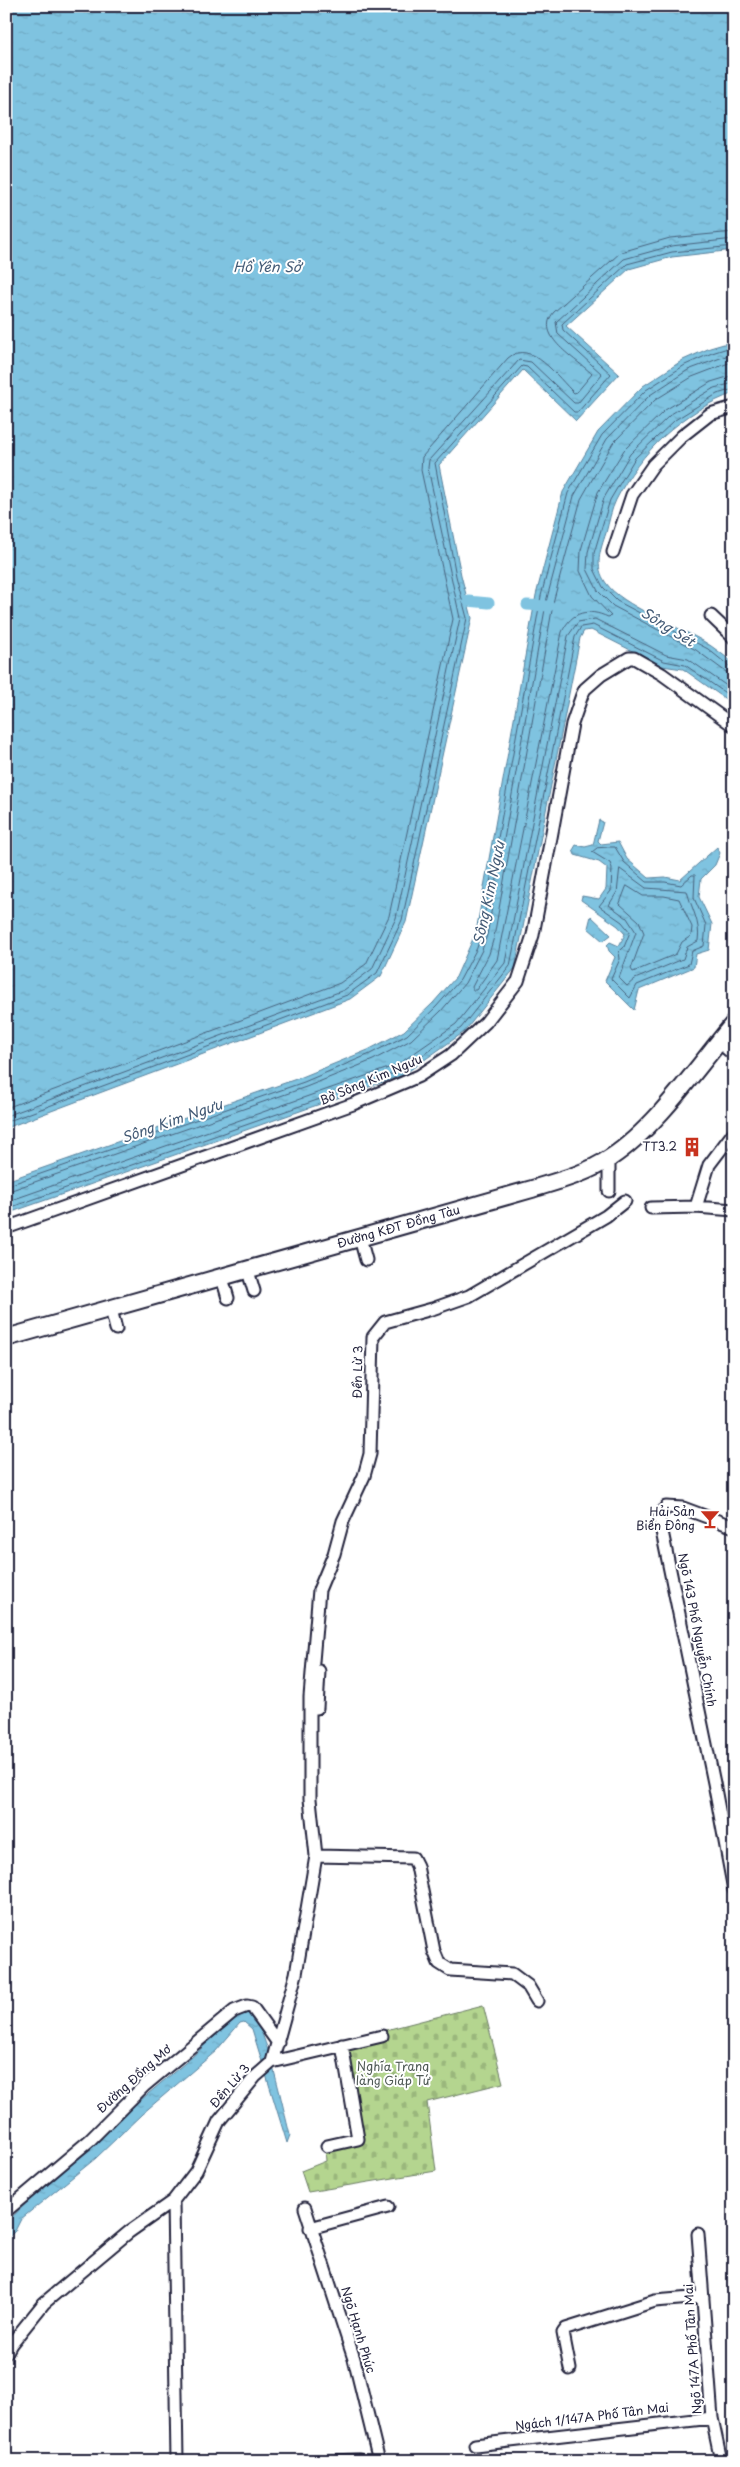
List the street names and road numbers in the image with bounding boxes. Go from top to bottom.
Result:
street label: Bờ Sông Kim Ngưu [316,1049,425,1109]
street label: Đường KĐT Đồng Tàu [335,1200,462,1252]
street label: Đền Lừ 3 [348,1345,366,1399]
street label: Ngõ 143 Phố Nguyễn Chính [674,1551,722,1708]
street label: Đường Đồng Mơ [92,2039,175,2117]
street label: Đền Lừ 3 [205,2059,253,2111]
street label: Ngõ 147A Phố Tân Mai [678,2283,706,2415]
street label: Ngõ Hạnh Phúc [337,2284,381,2375]
street label: Ngách 1/147A Phố Tân Mai [514,2398,670,2434]

